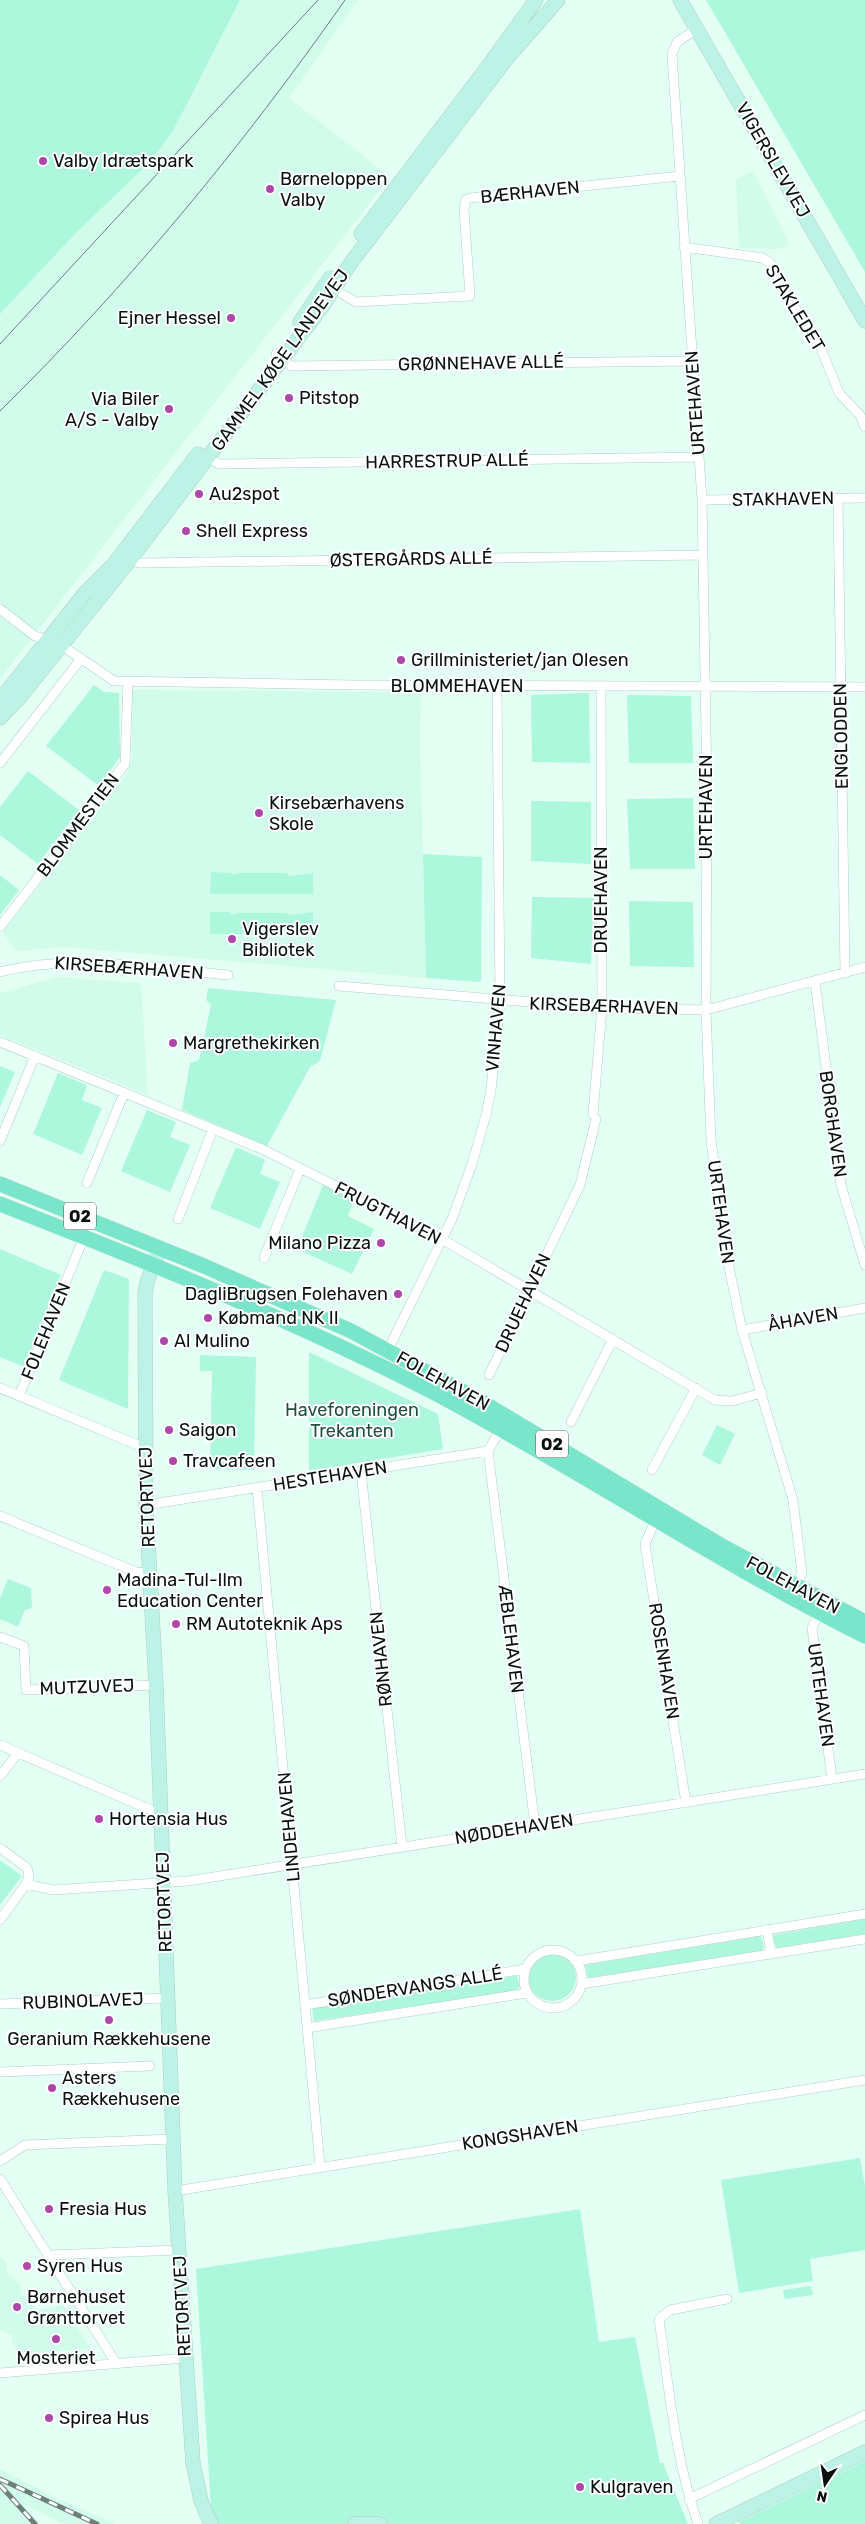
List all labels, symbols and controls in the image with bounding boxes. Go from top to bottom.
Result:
street label: VIGERSLEVVEJ [731,98,815,222]
place label: Valby Idrætspark [53,150,194,172]
marker: Valby Idrætspark [37,155,49,167]
place label: Børneloppen Valby [280,168,387,211]
street label: BÆRHAVEN [479,176,581,208]
marker: Børneloppen Valby [264,183,276,195]
street label: STAKLEDET [760,260,830,356]
street label: GAMMEL KØGE LANDEVEJ [207,265,353,455]
place label: Ejner Hessel [118,307,221,329]
marker: Ejner Hessel [225,312,237,324]
street label: URTEHAVEN [680,350,710,456]
street label: GRØNNEHAVE ALLÉ [398,351,564,375]
place label: Pitstop [299,387,359,409]
place label: Via Biler A/S - Valby [65,388,159,431]
marker: Pitstop [283,392,295,404]
marker: Via Biler A/S - Valby [163,403,175,415]
street label: HARRESTRUP ALLÉ [365,449,529,473]
place label: Au2spot [209,483,280,505]
street label: STAKHAVEN [732,487,834,511]
marker: Au2spot [193,488,205,500]
place label: Shell Express [196,520,308,542]
marker: Shell Express [180,525,192,537]
street label: ØSTERGÅRDS ALLÉ [329,547,493,571]
place label: Grillministeriet/jan Olesen [411,649,629,671]
marker: Grillministeriet/jan Olesen [395,654,407,666]
street label: BLOMMEHAVEN [391,675,523,697]
street label: ENGLODDEN [829,683,853,789]
street label: URTEHAVEN [695,755,717,859]
street label: BLOMMESTIEN [32,769,124,881]
place label: Kirsebærhavens Skole [269,792,404,835]
marker: Kirsebærhavens Skole [253,807,265,819]
street label: DRUEHAVEN [590,847,612,953]
place label: Vigerslev Bibliotek [242,918,319,961]
marker: Vigerslev Bibliotek [226,933,238,945]
street label: KIRSEBÆRHAVEN [54,952,204,984]
street label: VINHAVEN [481,983,511,1073]
street label: KIRSEBÆRHAVEN [529,992,679,1020]
place label: Margrethekirken [183,1032,320,1054]
marker: Margrethekirken [167,1037,179,1049]
street label: BORGHAVEN [815,1069,851,1179]
street label: URTEHAVEN [703,1159,739,1265]
street label: FRUGTHAVEN [331,1177,445,1249]
road number: O2 [64,1202,96,1230]
place label: Milano Pizza [268,1232,371,1254]
marker: Milano Pizza [375,1237,387,1249]
street label: DRUEHAVEN [490,1250,556,1356]
street label: FOLEHAVEN [17,1279,75,1383]
place label: DagliBrugsen Folehaven [185,1283,388,1305]
marker: DagliBrugsen Folehaven [392,1288,404,1300]
street label: ÅHAVEN [766,1302,840,1336]
place label: Købmand NK II [218,1307,339,1329]
marker: Købmand NK II [202,1312,214,1324]
place label: Al Mulino [174,1330,250,1352]
marker: Al Mulino [158,1335,170,1347]
street label: FOLEHAVEN [393,1346,493,1416]
park label: Haveforeningen Trekanten [285,1399,419,1442]
place label: Saigon [179,1419,236,1441]
marker: Saigon [163,1424,175,1436]
road number: O2 [536,1430,568,1458]
street label: RETORTVEJ [134,1446,160,1548]
place label: Travcafeen [183,1450,276,1472]
marker: Travcafeen [167,1455,179,1467]
street label: HESTEHAVEN [271,1456,389,1496]
street label: FOLEHAVEN [742,1551,844,1619]
place label: Madina-Tul-Ilm Education Center [117,1569,263,1612]
street label: ÆBLEHAVEN [493,1583,529,1695]
marker: Madina-Tul-Ilm Education Center [101,1584,113,1596]
street label: ROSENHAVEN [644,1601,684,1721]
street label: RØNHAVEN [365,1610,397,1708]
place label: RM Autoteknik Aps [186,1613,343,1635]
marker: RM Autoteknik Aps [170,1618,182,1630]
street label: URTEHAVEN [803,1642,839,1748]
street label: MUTZUVEJ [39,1674,135,1700]
street label: LINDEHAVEN [273,1771,305,1883]
place label: Hortensia Hus [109,1808,228,1830]
street label: NØDDEHAVEN [453,1809,575,1849]
marker: Hortensia Hus [93,1813,105,1825]
street label: RETORTVEJ [151,1851,177,1953]
street label: SØNDERVANGS ALLÉ [326,1962,504,2012]
street label: RUBINOLAVEJ [22,1988,144,2014]
marker: Geranium Rækkehusene [103,2014,115,2026]
place label: Geranium Rækkehusene [7,2028,211,2050]
place label: Asters Rækkehusene [62,2067,180,2110]
marker: Asters Rækkehusene [46,2082,58,2094]
street label: KONGSHAVEN [460,2115,580,2155]
place label: Fresia Hus [59,2198,147,2220]
marker: Fresia Hus [43,2203,55,2215]
place label: Syren Hus [37,2255,123,2277]
street label: RETORTVEJ [168,2255,196,2357]
marker: Syren Hus [21,2260,33,2272]
place label: Børnehuset Grønttorvet [27,2286,125,2329]
marker: Børnehuset Grønttorvet [11,2301,23,2313]
marker: Mosteriet [50,2333,62,2345]
place label: Mosteriet [16,2347,96,2369]
place label: Spirea Hus [59,2407,149,2429]
marker: Spirea Hus [43,2412,55,2424]
north arrow [800,2459,850,2509]
place label: Kulgraven [590,2476,673,2498]
marker: Kulgraven [574,2481,586,2493]
text: N [815,2487,829,2506]

